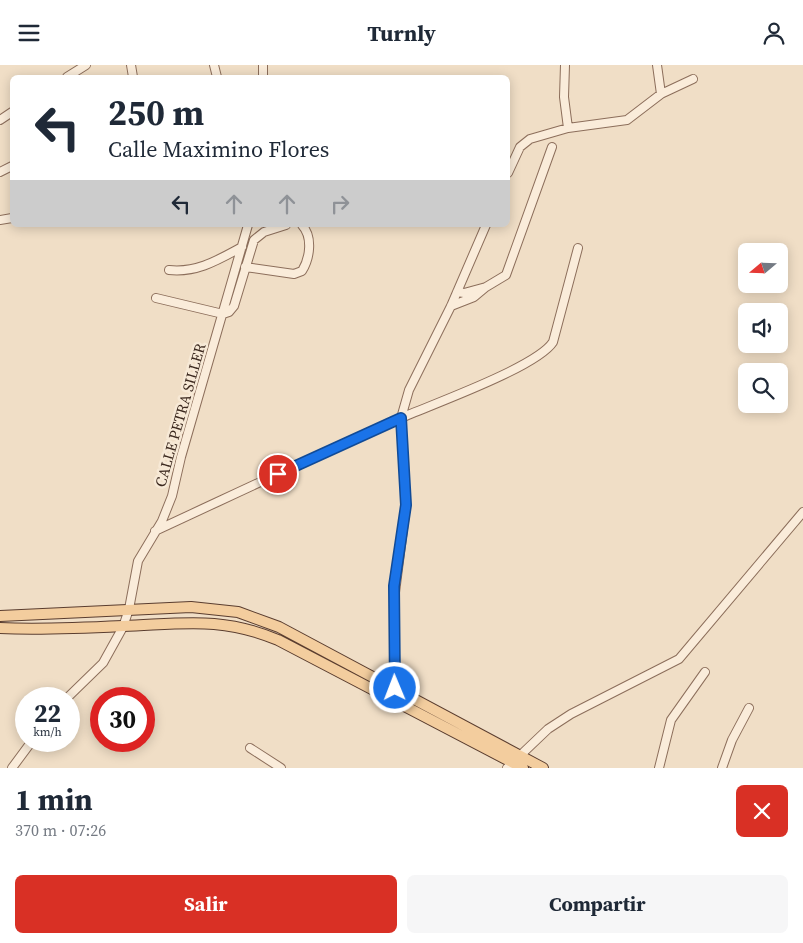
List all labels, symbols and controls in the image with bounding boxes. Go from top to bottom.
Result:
text: Turnly [367,18,436,48]
icon: menu [15,19,43,47]
icon: person [760,19,788,47]
text: 250 m [108,89,204,137]
icon: left [25,95,90,160]
text: Calle Maximino Flores [108,134,329,164]
icon: left [167,190,195,218]
icon: ahead [220,190,248,218]
icon: ahead [273,190,301,218]
icon: right [326,190,354,218]
north arrow [738,243,788,293]
map controls [738,243,788,413]
button: sound [738,303,788,353]
street label: CALLE PETRA SILLER [149,341,211,489]
button: search [738,363,788,413]
pin [257,453,299,495]
icon: arrive [264,460,292,488]
position arrow [368,661,420,713]
speed limit sign: 30 [90,687,155,752]
text: 22 [34,696,61,730]
text: km/h [33,724,62,740]
text: 1 min [15,779,93,820]
button: close [736,785,788,837]
text: 370 m · 07:26 [15,819,106,841]
button: Salir [15,875,397,933]
button: Compartir [407,875,788,933]

